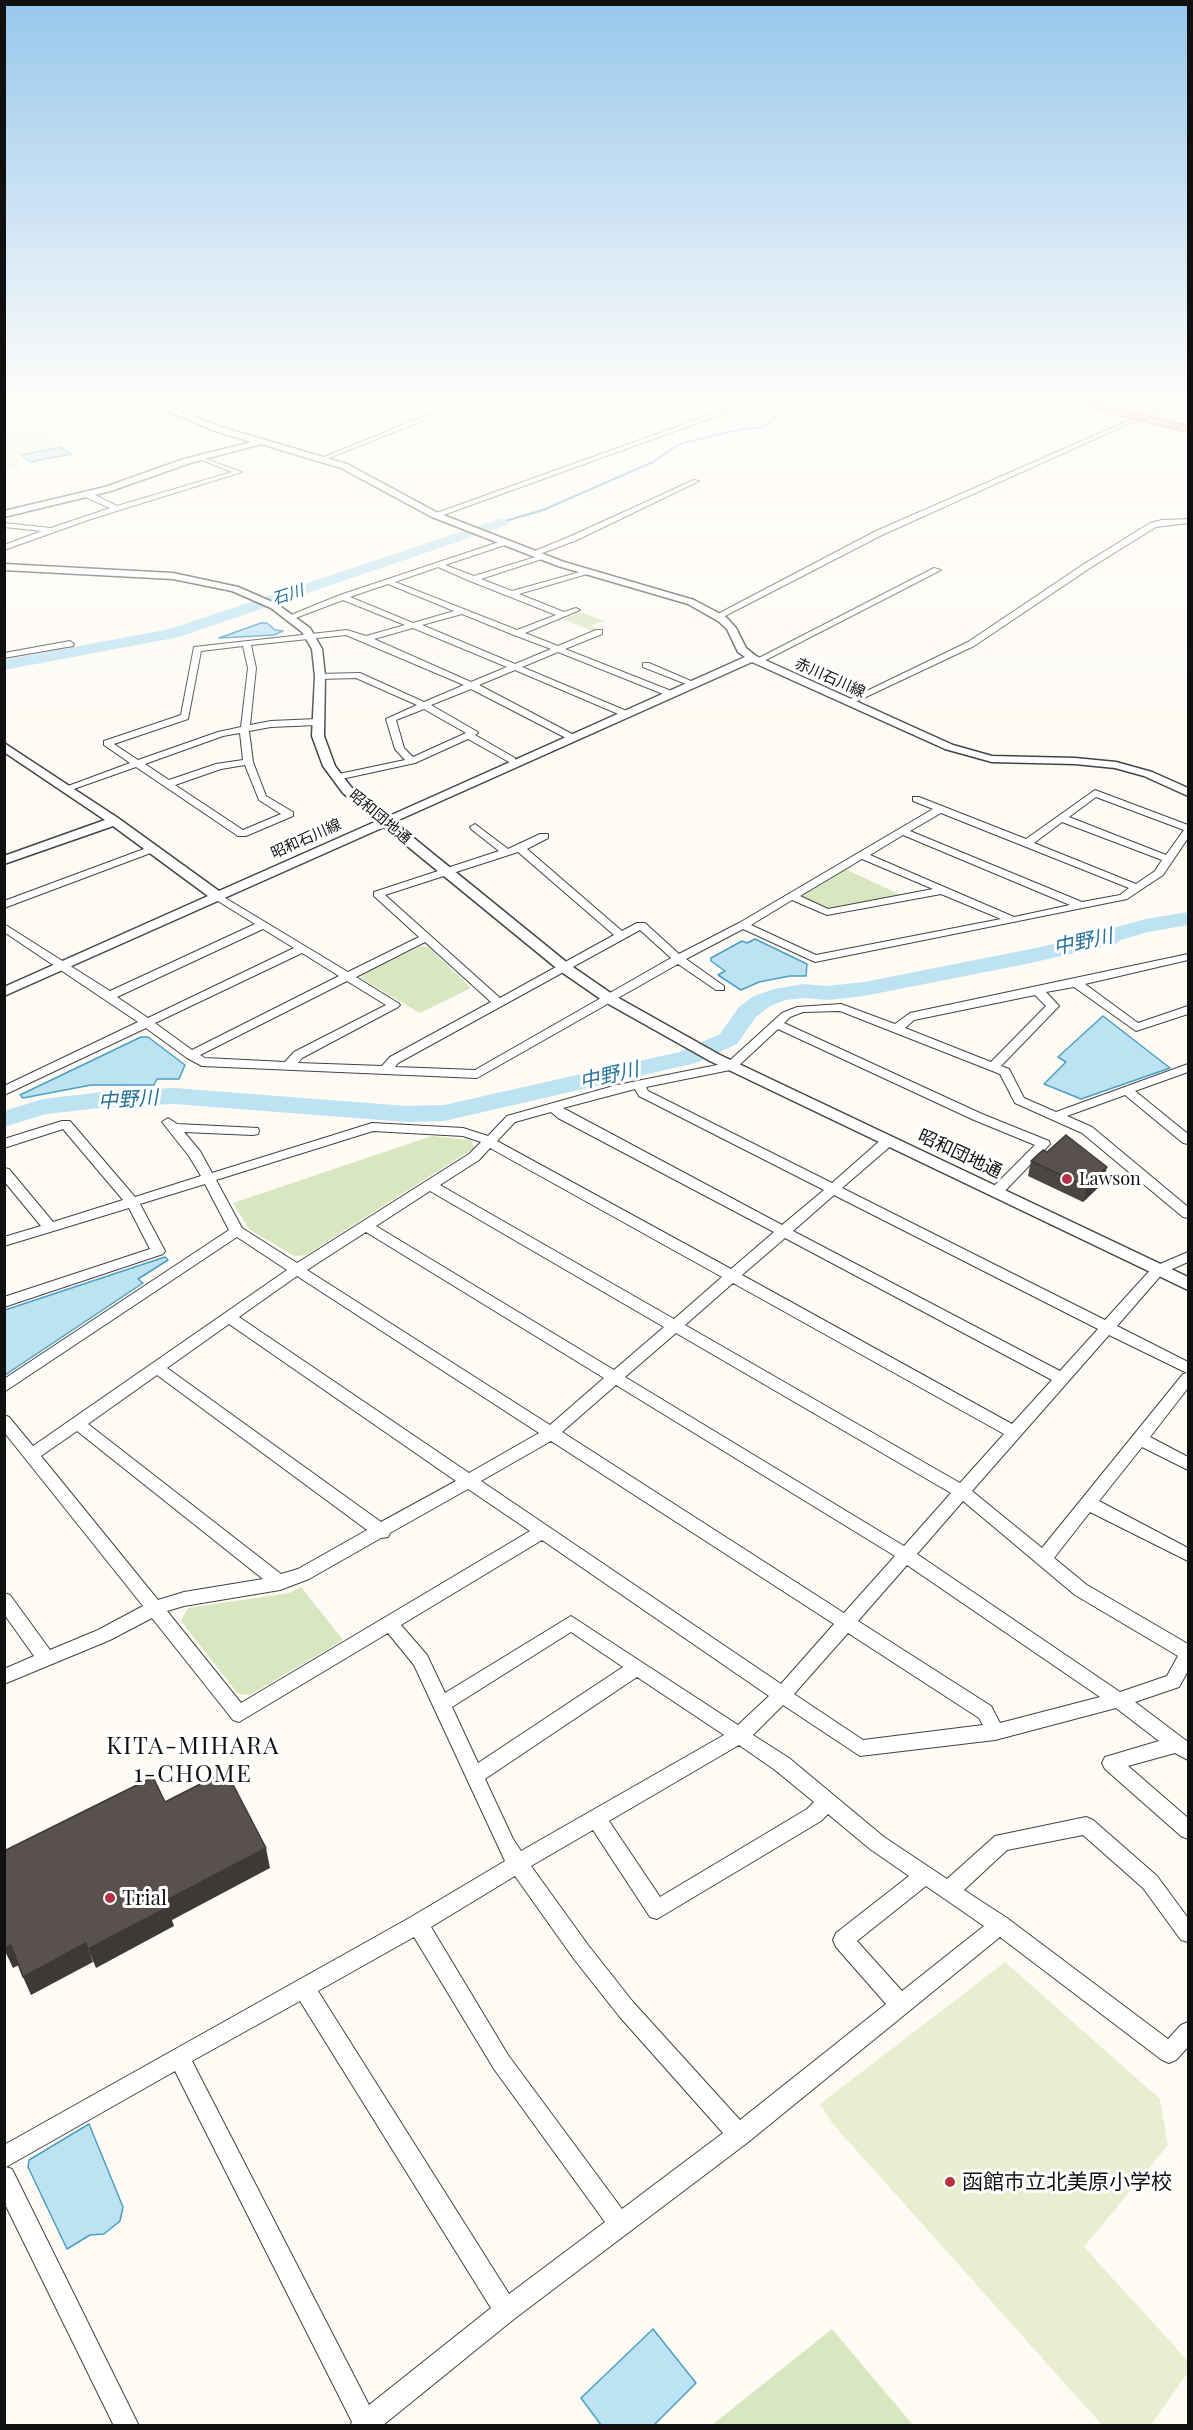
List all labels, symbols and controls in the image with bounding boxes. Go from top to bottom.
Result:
water label: 石川 [270,581,306,609]
street label: 赤川石川線 [792,655,868,701]
street label: 昭和団地通 [345,786,415,848]
street label: 昭和石川線 [268,816,344,862]
water label: 中野川 [1051,924,1115,960]
water label: 中野川 [577,1058,641,1094]
water label: 中野川 [97,1086,159,1114]
street label: 昭和団地通 [915,1125,1005,1183]
place label: Lawson [1079,1168,1141,1190]
marker: Lawson [1060,1172,1074,1186]
district label: KITA-MIHARA 1-CHOME [106,1733,280,1789]
place label: Trial [122,1885,167,1911]
marker: Trial [103,1891,117,1905]
place label: 函館市立北美原小学校 [962,2169,1172,2195]
marker: 函館市立北美原小学校 [943,2175,957,2189]

